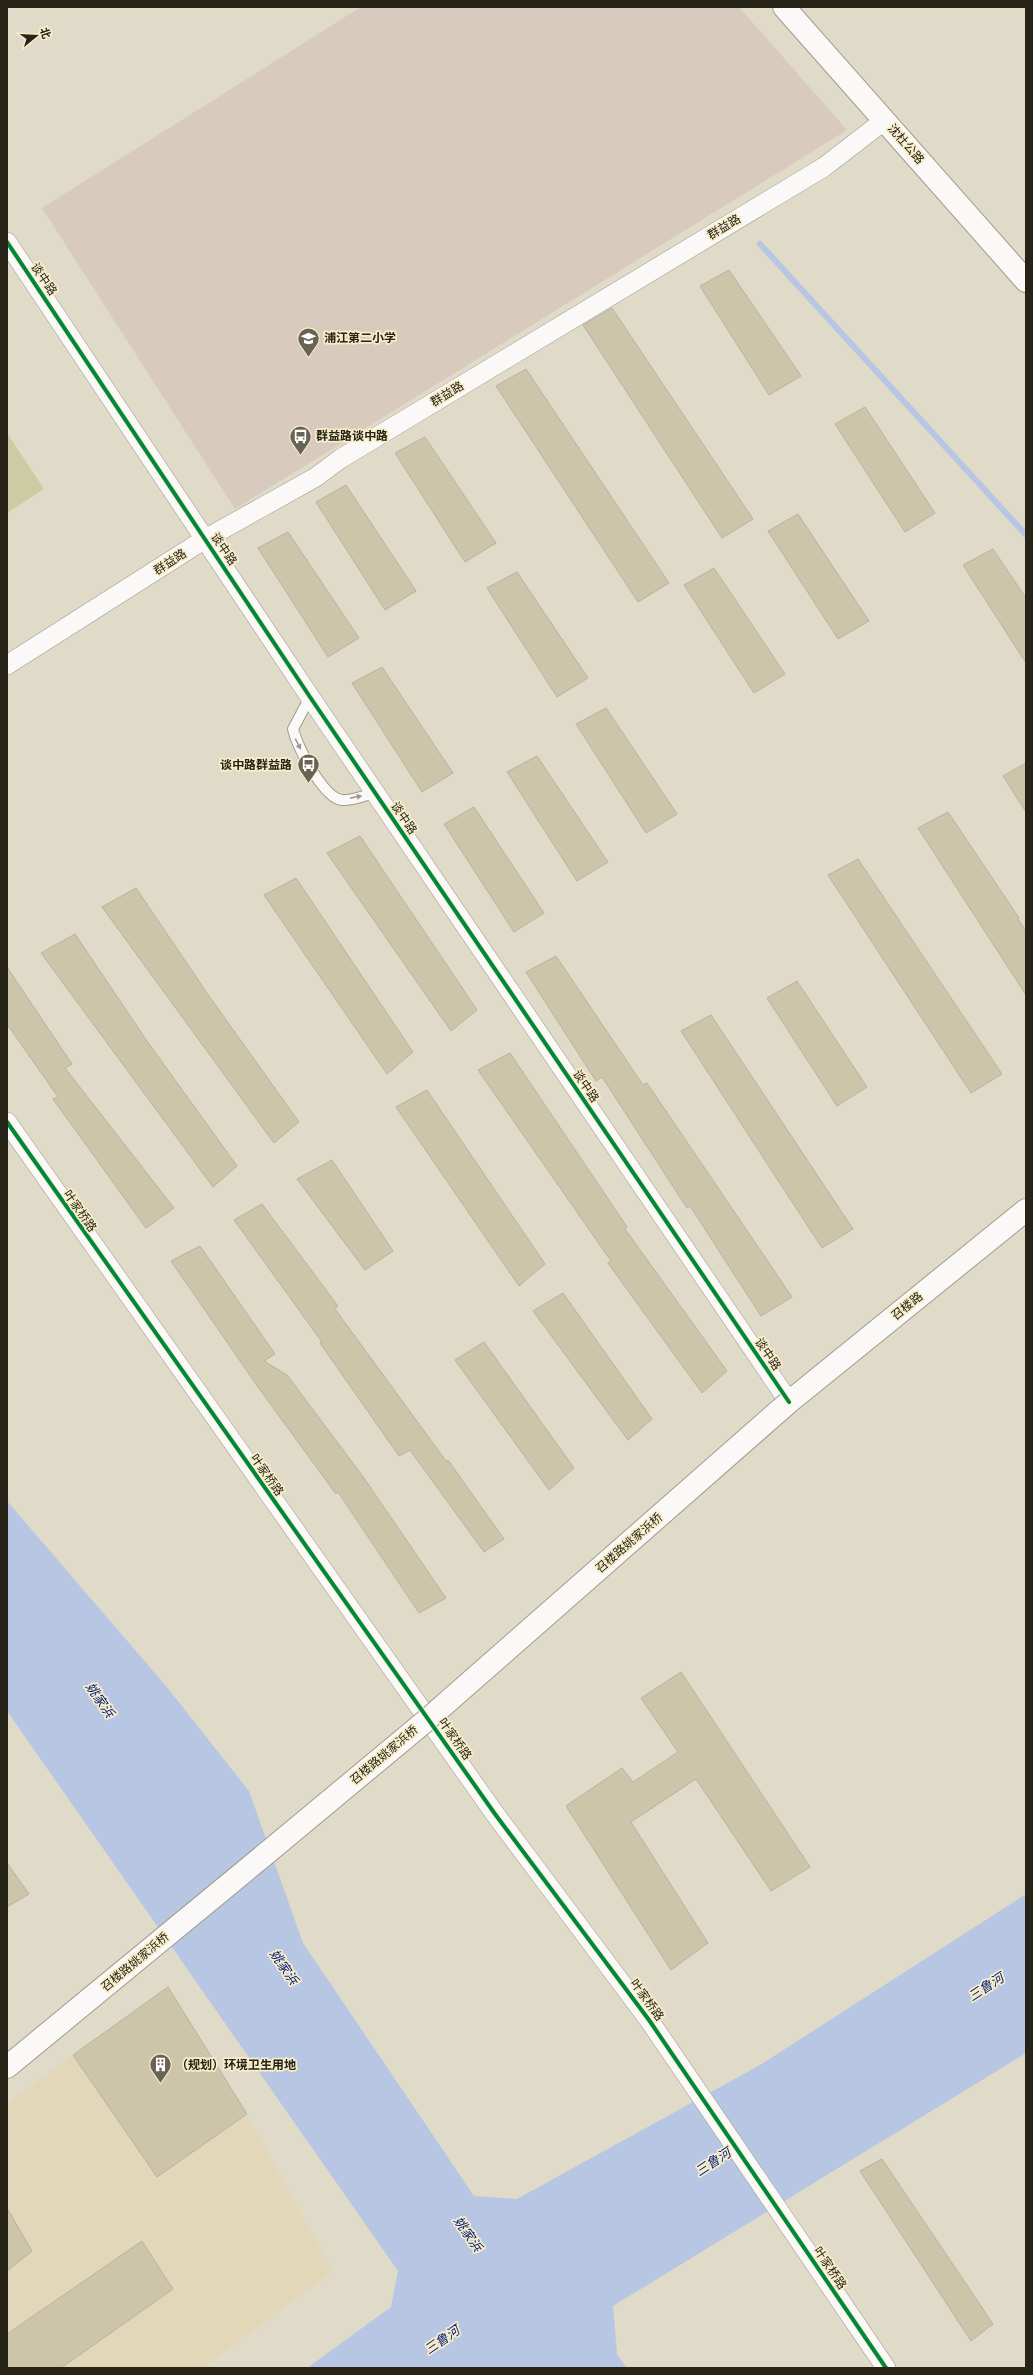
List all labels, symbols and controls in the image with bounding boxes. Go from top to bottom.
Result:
north arrow [16,16,56,56]
text: 北 [37,26,53,40]
street label: 沈杜公路 [885,121,927,167]
street label: 群益路 [705,212,743,242]
street label: 谈中路 [28,260,60,298]
school or university icon: 浦江第二小学 [295,325,321,358]
place label: 浦江第二小学 [324,331,396,345]
street label: 群益路 [428,379,466,409]
bus stop icon: 群益路谈中路 [288,423,314,456]
place label: 群益路谈中路 [316,429,388,443]
street label: 谈中路 [208,530,240,568]
street label: 群益路 [151,546,189,578]
one-way arrow [295,739,301,750]
bus stop icon: 谈中路群益路 [295,752,321,785]
place label: 谈中路群益路 [220,758,292,772]
one-way arrow [350,794,362,800]
street label: 谈中路 [388,799,420,837]
street label: 谈中路 [570,1067,602,1105]
street label: 叶家桥路 [60,1187,100,1235]
street label: 召楼路 [889,1289,925,1323]
street label: 谈中路 [752,1335,784,1373]
street label: 叶家桥路 [247,1451,287,1499]
street label: 召楼路姚家浜桥 [593,1510,665,1576]
water label: 姚家浜 [83,1680,118,1721]
street label: 叶家桥路 [435,1715,475,1763]
street label: 召楼路姚家浜桥 [347,1723,421,1787]
street label: 召楼路姚家浜桥 [98,1930,172,1994]
water label: 姚家浜 [267,1947,302,1988]
water label: 三鲁河 [966,1968,1009,2004]
street label: 叶家桥路 [627,1976,667,2024]
building icon: （规划）环境卫生用地 [148,2052,174,2085]
place label: （规划）环境卫生用地 [176,2058,296,2072]
water label: 三鲁河 [693,2143,736,2179]
water label: 姚家浜 [451,2214,486,2255]
street label: 叶家桥路 [811,2244,849,2292]
water label: 三鲁河 [422,2321,465,2357]

